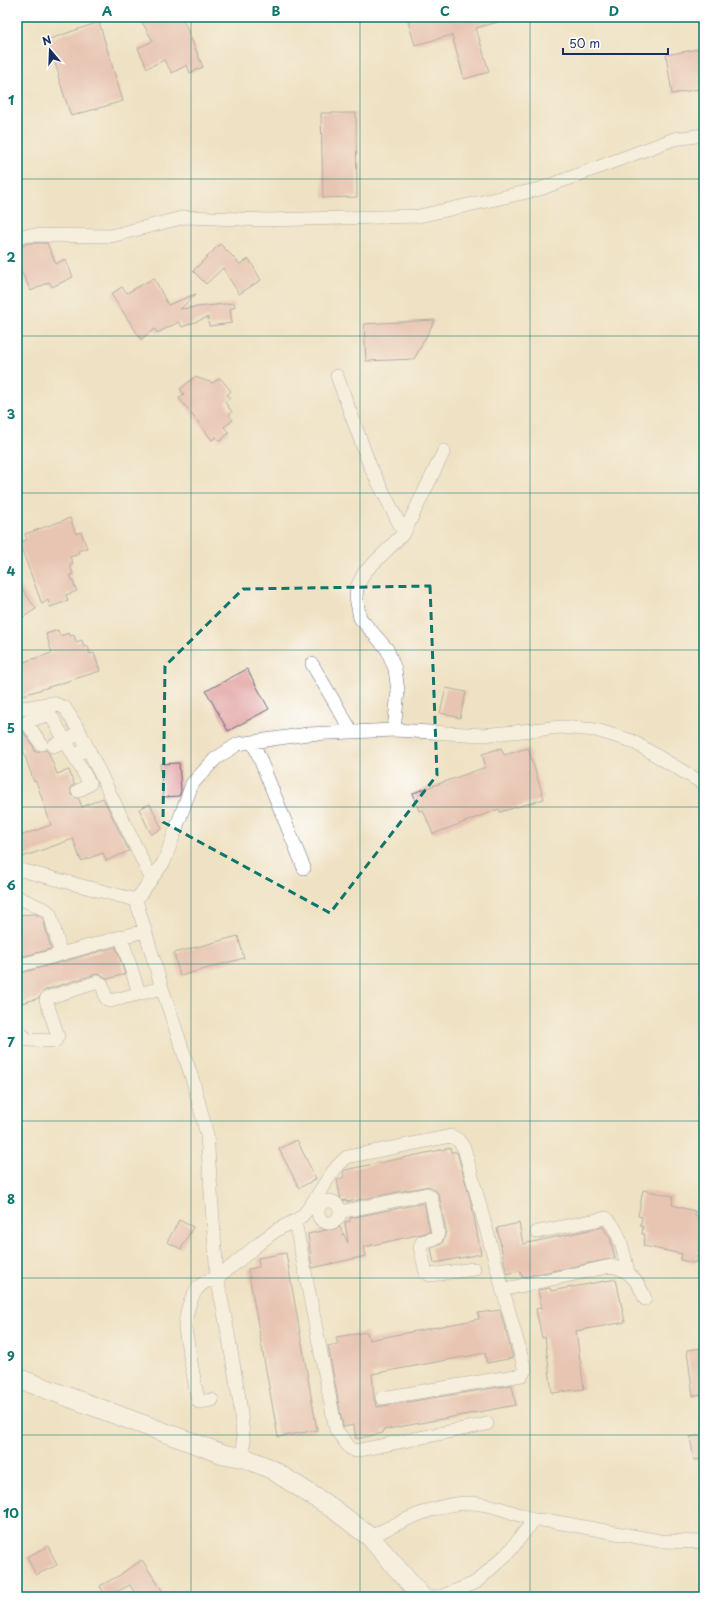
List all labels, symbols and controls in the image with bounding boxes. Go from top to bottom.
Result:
text: A [102,1,112,20]
text: B [272,1,281,20]
text: C [440,1,450,20]
text: D [609,1,619,20]
north arrow [30,30,70,70]
scale bar [563,30,668,56]
text: N [40,31,54,50]
text: 50 m [569,34,600,52]
text: 1 [8,90,14,109]
text: 2 [6,247,16,266]
text: 3 [7,404,16,423]
text: 4 [7,561,16,580]
text: 5 [7,718,15,737]
text: 6 [6,875,16,894]
text: 7 [7,1032,15,1051]
text: 8 [7,1189,15,1208]
text: 9 [7,1346,15,1365]
text: 10 [3,1503,19,1522]

